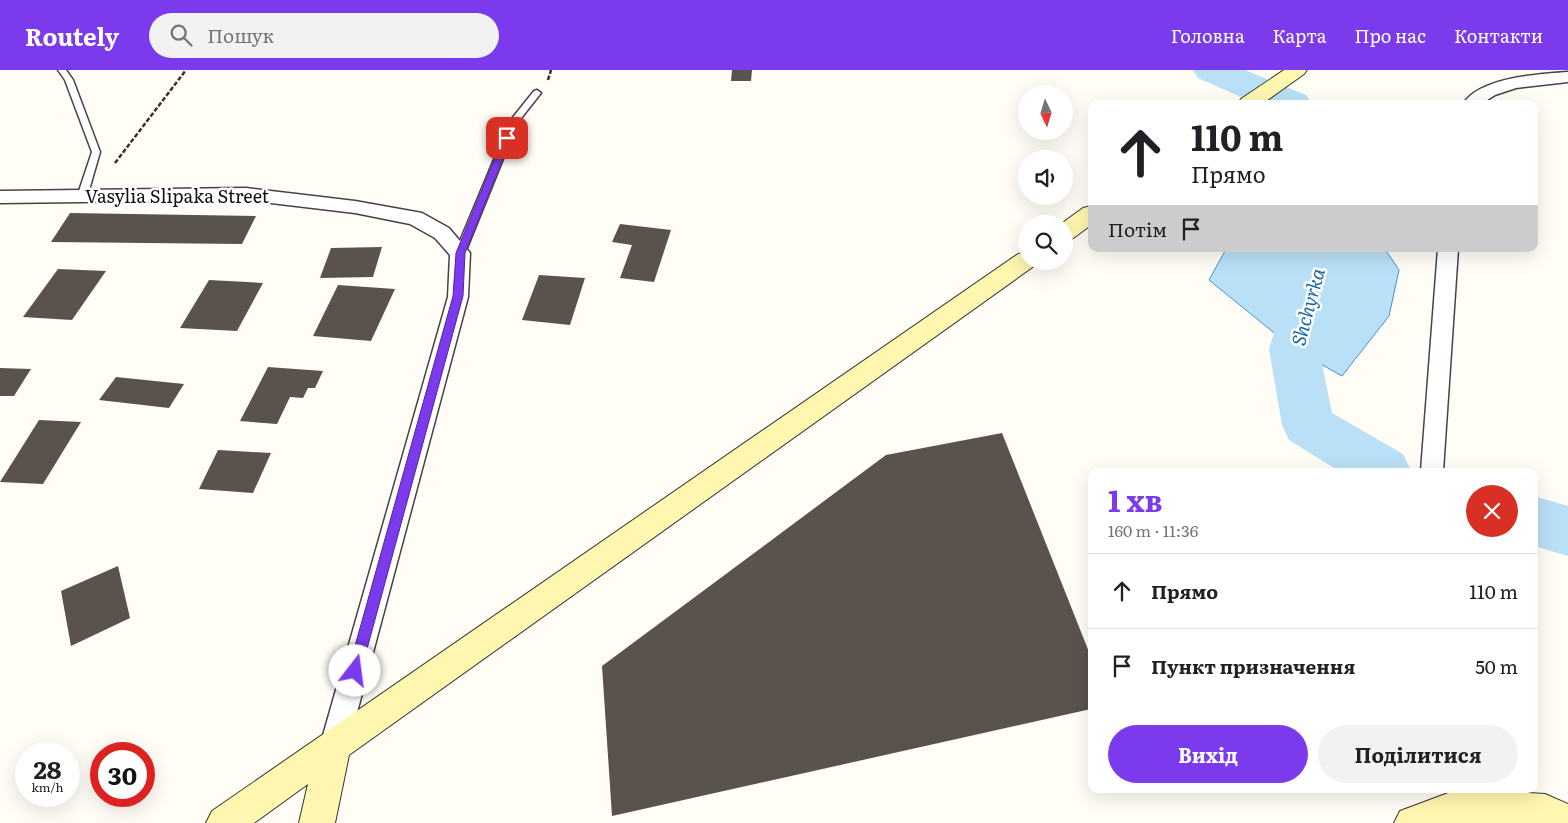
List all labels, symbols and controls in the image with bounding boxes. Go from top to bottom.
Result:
search box [149,13,499,58]
text: Routely [25,18,119,53]
icon: search [167,21,195,49]
text: Пошук [207,21,274,49]
text: Головна [1171,22,1245,49]
text: Карта [1273,22,1327,49]
text: Про нас [1355,22,1426,49]
text: Контакти [1454,22,1543,49]
north arrow [1018,85,1072,140]
map controls [1018,85,1073,270]
text: 110 m [1191,110,1283,162]
pin [486,117,528,159]
icon: ahead [1108,120,1173,185]
icon: arrive [493,124,521,152]
button: sound [1018,150,1073,205]
text: Прямо [1191,157,1266,190]
street label: Vasylia Slipaka Street [85,182,270,209]
button: search [1018,215,1073,270]
text: Потім [1108,215,1167,243]
icon: arrive [1177,215,1205,243]
water label: Shchyrka [1283,265,1331,349]
text: 1 хв [1108,477,1162,521]
button: close [1466,485,1518,537]
text: 160 m · 11:36 [1108,518,1198,542]
icon: ahead [1108,577,1136,605]
text: Прямо [1151,577,1218,605]
text: 110 m [1469,577,1518,605]
position arrow [328,644,380,696]
icon: arrive [1108,652,1136,680]
text: Пункт призначення [1151,652,1355,680]
text: 50 m [1475,652,1518,680]
button: Вихід [1108,725,1308,783]
button: Поділитися [1318,725,1518,783]
speed limit sign: 30 [90,742,155,807]
text: 28 [33,750,62,787]
text: km/h [32,778,63,796]

